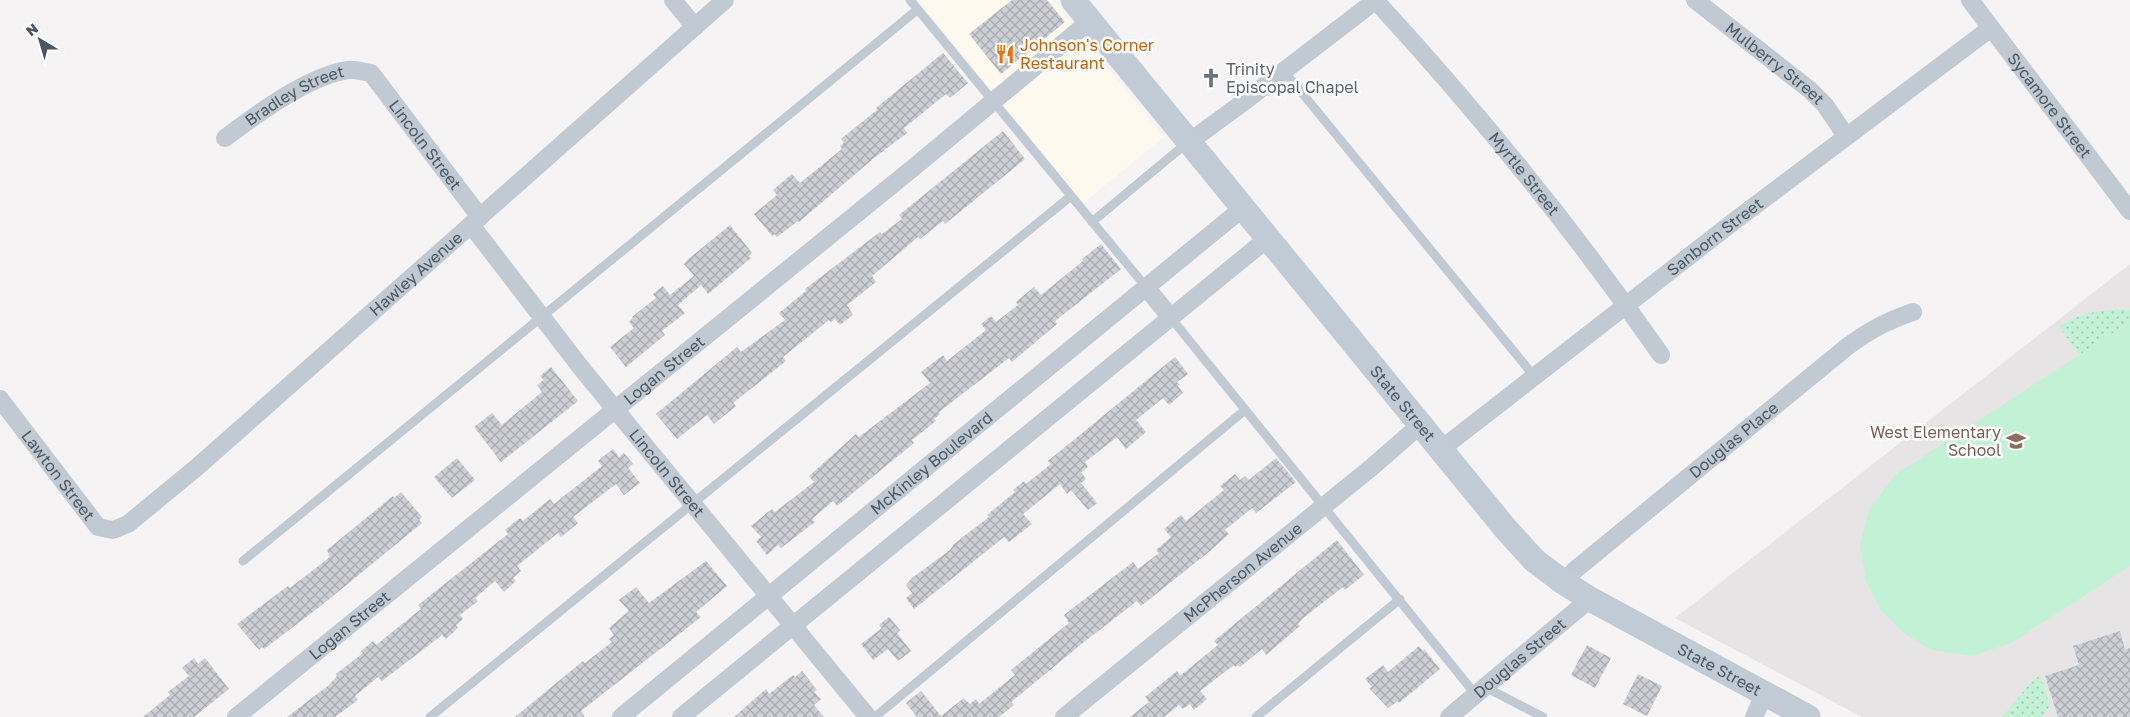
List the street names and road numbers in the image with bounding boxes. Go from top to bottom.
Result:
street label: Mulberry Street [1721,18,1829,109]
street label: Sycamore Street [2003,49,2096,162]
street label: Bradley Street [241,61,346,130]
street label: Lincoln Street [385,96,466,194]
street label: Myrtle Street [1485,128,1564,219]
street label: Sanborn Street [1663,193,1767,280]
street label: Hawley Avenue [365,227,466,320]
street label: Logan Street [619,331,709,409]
street label: State Street [1366,361,1440,445]
street label: Douglas Place [1685,397,1782,482]
street label: McKinley Boulevard [866,407,997,519]
street label: Lincoln Street [625,425,709,521]
street label: Lawton Street [17,426,99,524]
street label: McPherson Avenue [1179,518,1306,626]
street label: Logan Street [305,586,394,664]
street label: Douglas Street [1469,614,1570,702]
street label: State Street [1674,638,1765,700]

